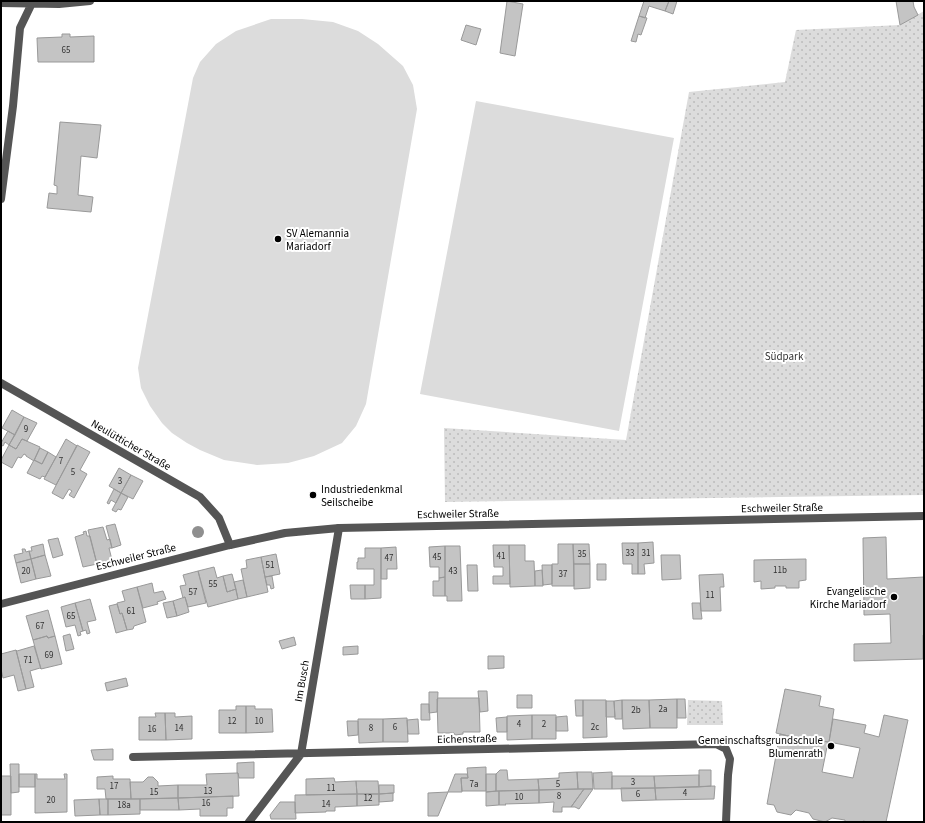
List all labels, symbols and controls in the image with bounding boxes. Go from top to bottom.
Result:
house number: 65 [62,44,71,57]
place label: SV Alemannia Mariadorf [286,226,349,254]
marker: SV Alemannia Mariadorf [273,234,283,244]
park label: Südpark [765,349,804,364]
street label: Neulütticher Straße [88,416,174,474]
house number: 9 [24,423,29,436]
house number: 7 [59,455,64,468]
house number: 5 [71,466,76,479]
house number: 3 [118,475,123,488]
place label: Industriedenkmal Seilscheibe [321,482,403,510]
marker: Industriedenkmal Seilscheibe [308,490,318,500]
street label: Eschweiler Straße [741,500,824,516]
street label: Eschweiler Straße [417,506,500,522]
street label: Eschweiler Straße [94,540,178,574]
house number: 33 [626,547,635,560]
house number: 31 [642,547,650,560]
house number: 35 [578,548,587,561]
house number: 41 [497,550,505,563]
house number: 45 [433,551,442,564]
house number: 47 [385,552,394,565]
house number: 51 [266,559,274,572]
house number: 11b [773,564,787,577]
house number: 20 [22,565,31,578]
house number: 43 [449,565,458,578]
house number: 37 [559,568,568,581]
house number: 55 [209,578,218,591]
place label: Evangelische Kirche Mariadorf [810,584,887,612]
house number: 57 [189,586,198,599]
house number: 11 [706,589,714,602]
marker: Evangelische Kirche Mariadorf [889,592,899,602]
house number: 61 [127,605,135,618]
house number: 65 [67,610,76,623]
house number: 67 [36,620,45,633]
house number: 69 [45,649,54,662]
house number: 71 [24,654,32,667]
street label: Im Busch [291,659,313,703]
house number: 2a [658,703,668,716]
house number: 2b [631,704,641,717]
house number: 12 [228,715,237,728]
house number: 10 [255,715,264,728]
house number: 4 [517,718,522,731]
house number: 2 [542,718,547,731]
house number: 6 [393,721,398,734]
house number: 2c [591,721,599,734]
house number: 14 [175,722,184,735]
house number: 8 [369,722,374,735]
house number: 16 [148,723,157,736]
street label: Eichenstraße [437,731,498,747]
place label: Gemeinschaftsgrundschule Blumenrath [698,733,824,761]
marker: Gemeinschaftsgrundschule Blumenrath [826,741,836,751]
house number: 3 [631,776,636,789]
house number: 7a [469,778,479,791]
house number: 5 [556,778,561,791]
house number: 17 [110,780,119,793]
house number: 11 [327,782,335,795]
house number: 13 [204,785,213,798]
house number: 15 [150,786,159,799]
house number: 4 [683,787,688,800]
house number: 6 [636,788,641,801]
house number: 8 [557,790,562,803]
house number: 10 [515,791,524,804]
house number: 12 [364,792,373,805]
house number: 20 [47,794,56,807]
house number: 16 [202,797,211,810]
house number: 14 [322,798,331,811]
house number: 18a [117,799,131,812]

